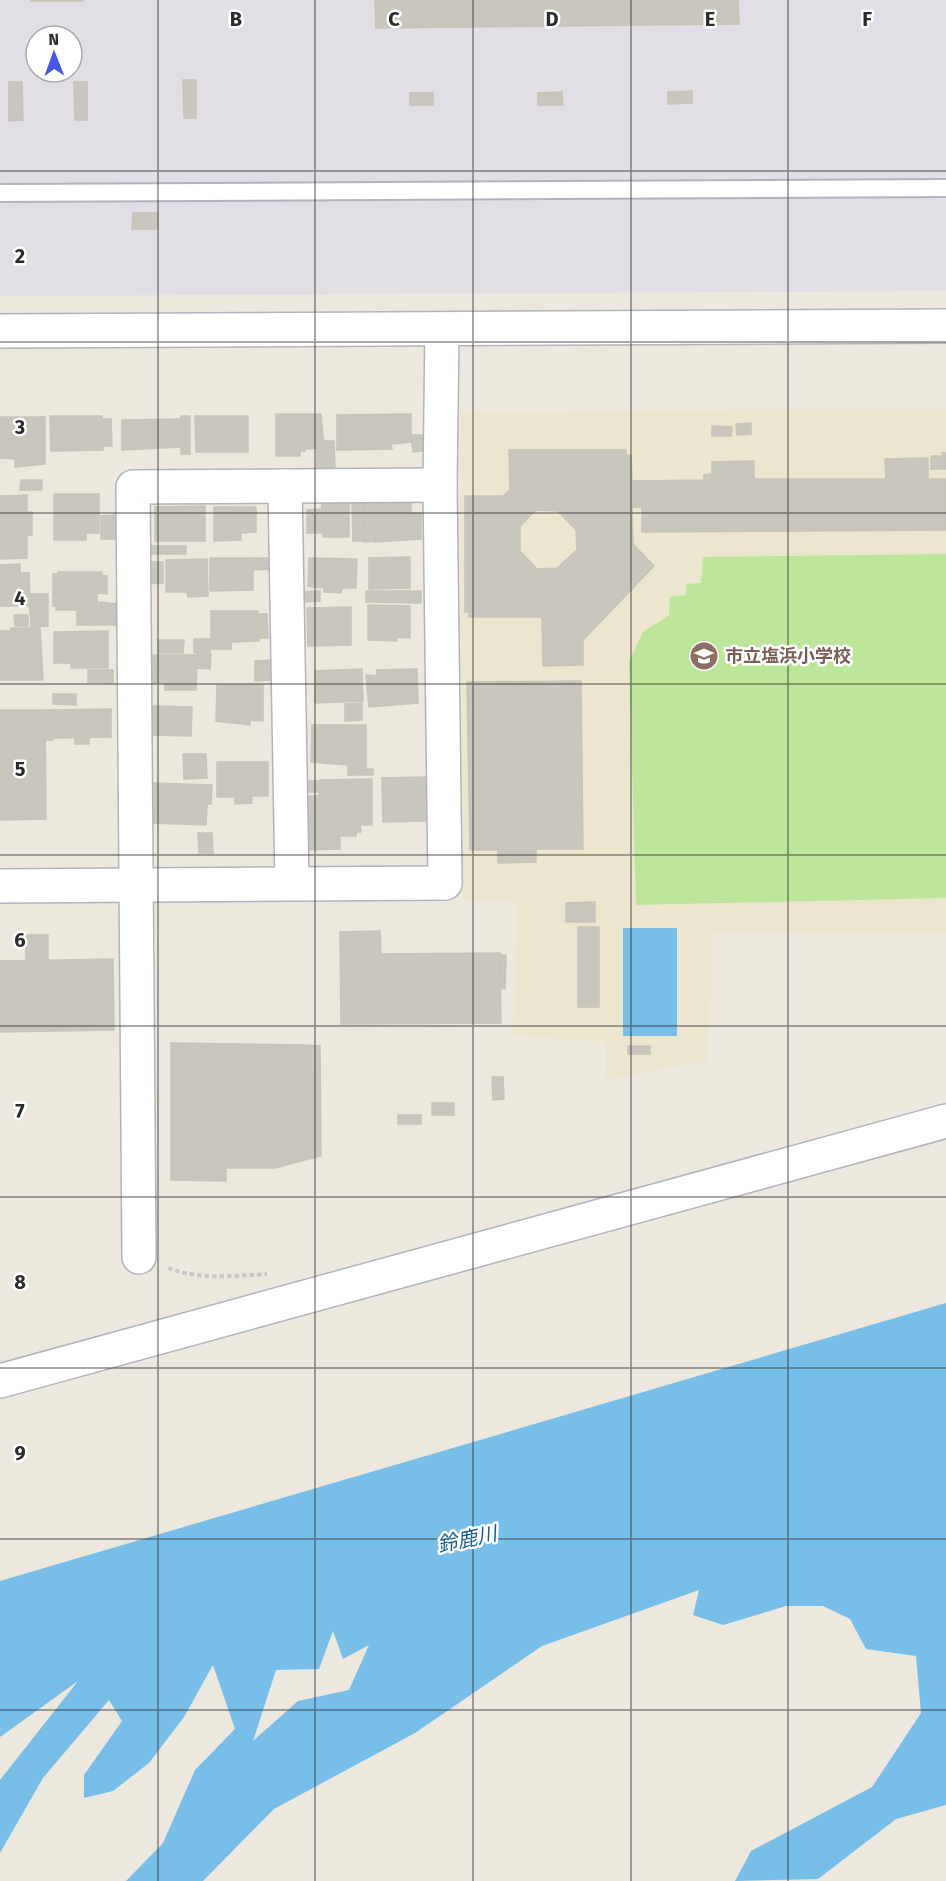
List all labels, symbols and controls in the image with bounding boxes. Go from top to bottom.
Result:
text: B [230,7,242,31]
text: C [388,7,400,31]
text: D [545,7,559,31]
text: E [705,7,715,31]
text: F [862,7,872,31]
north arrow [24,24,84,84]
text: N [48,30,59,49]
text: 2 [15,244,25,268]
text: 3 [14,415,25,439]
text: 4 [14,586,26,610]
school or university icon: 市立塩浜小学校 [688,640,720,672]
place label: 市立塩浜小学校 [725,645,851,667]
text: 5 [15,757,26,781]
text: 6 [14,928,26,952]
text: 7 [15,1099,25,1123]
text: 8 [14,1270,26,1294]
text: 9 [14,1441,26,1465]
water label: 鈴鹿川 [435,1521,501,1557]

